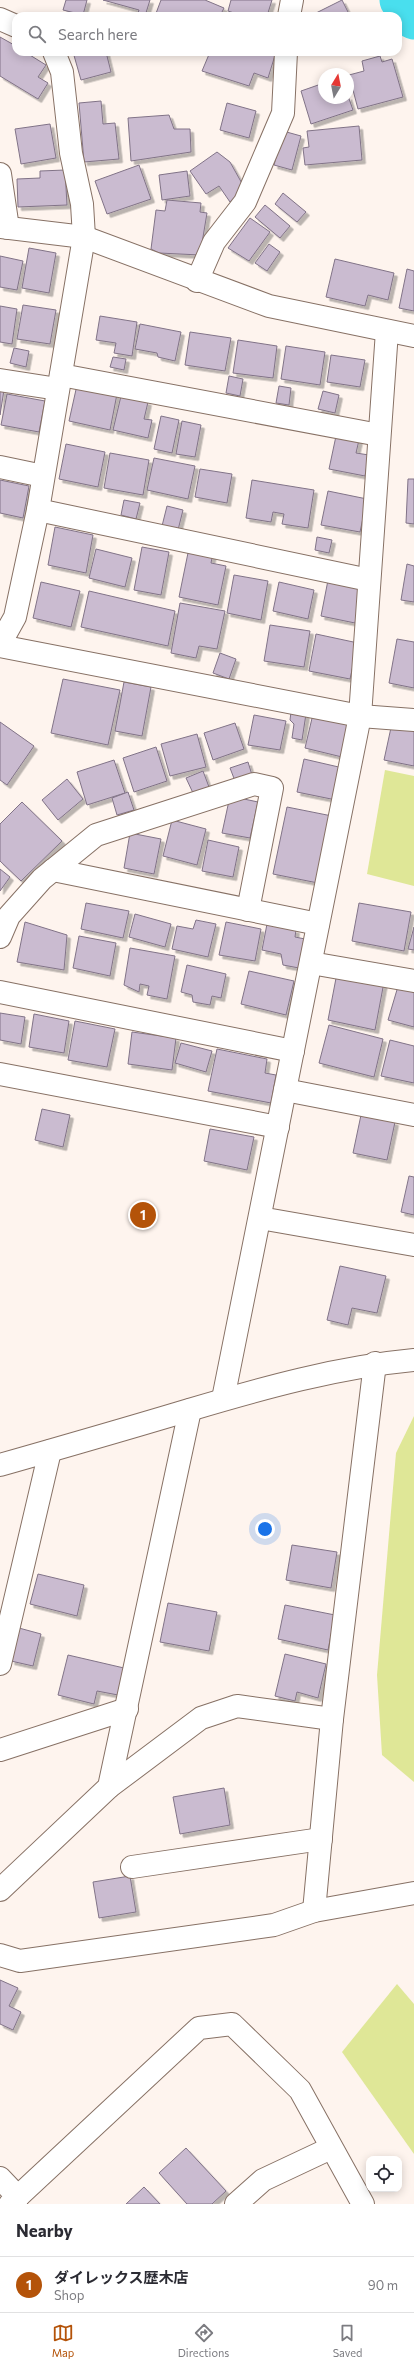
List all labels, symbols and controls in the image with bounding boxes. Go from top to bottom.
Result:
search box [12,12,402,56]
icon: search [26,23,48,45]
text: Search here [58,25,137,43]
north arrow [318,68,354,104]
pin: 1 [130,1200,156,1230]
your location [255,1519,275,1539]
map controls [366,2156,402,2192]
button: locate [366,2156,402,2192]
text: Nearby [16,2220,73,2241]
text: ダイレックス歴木店 [54,2268,189,2286]
text: 1 [26,2277,32,2293]
text: 90 m [368,2277,398,2293]
text: Shop [54,2287,85,2303]
tab: Map [52,2322,74,2359]
tab: Directions [178,2322,229,2359]
tab: Saved [333,2322,362,2359]

